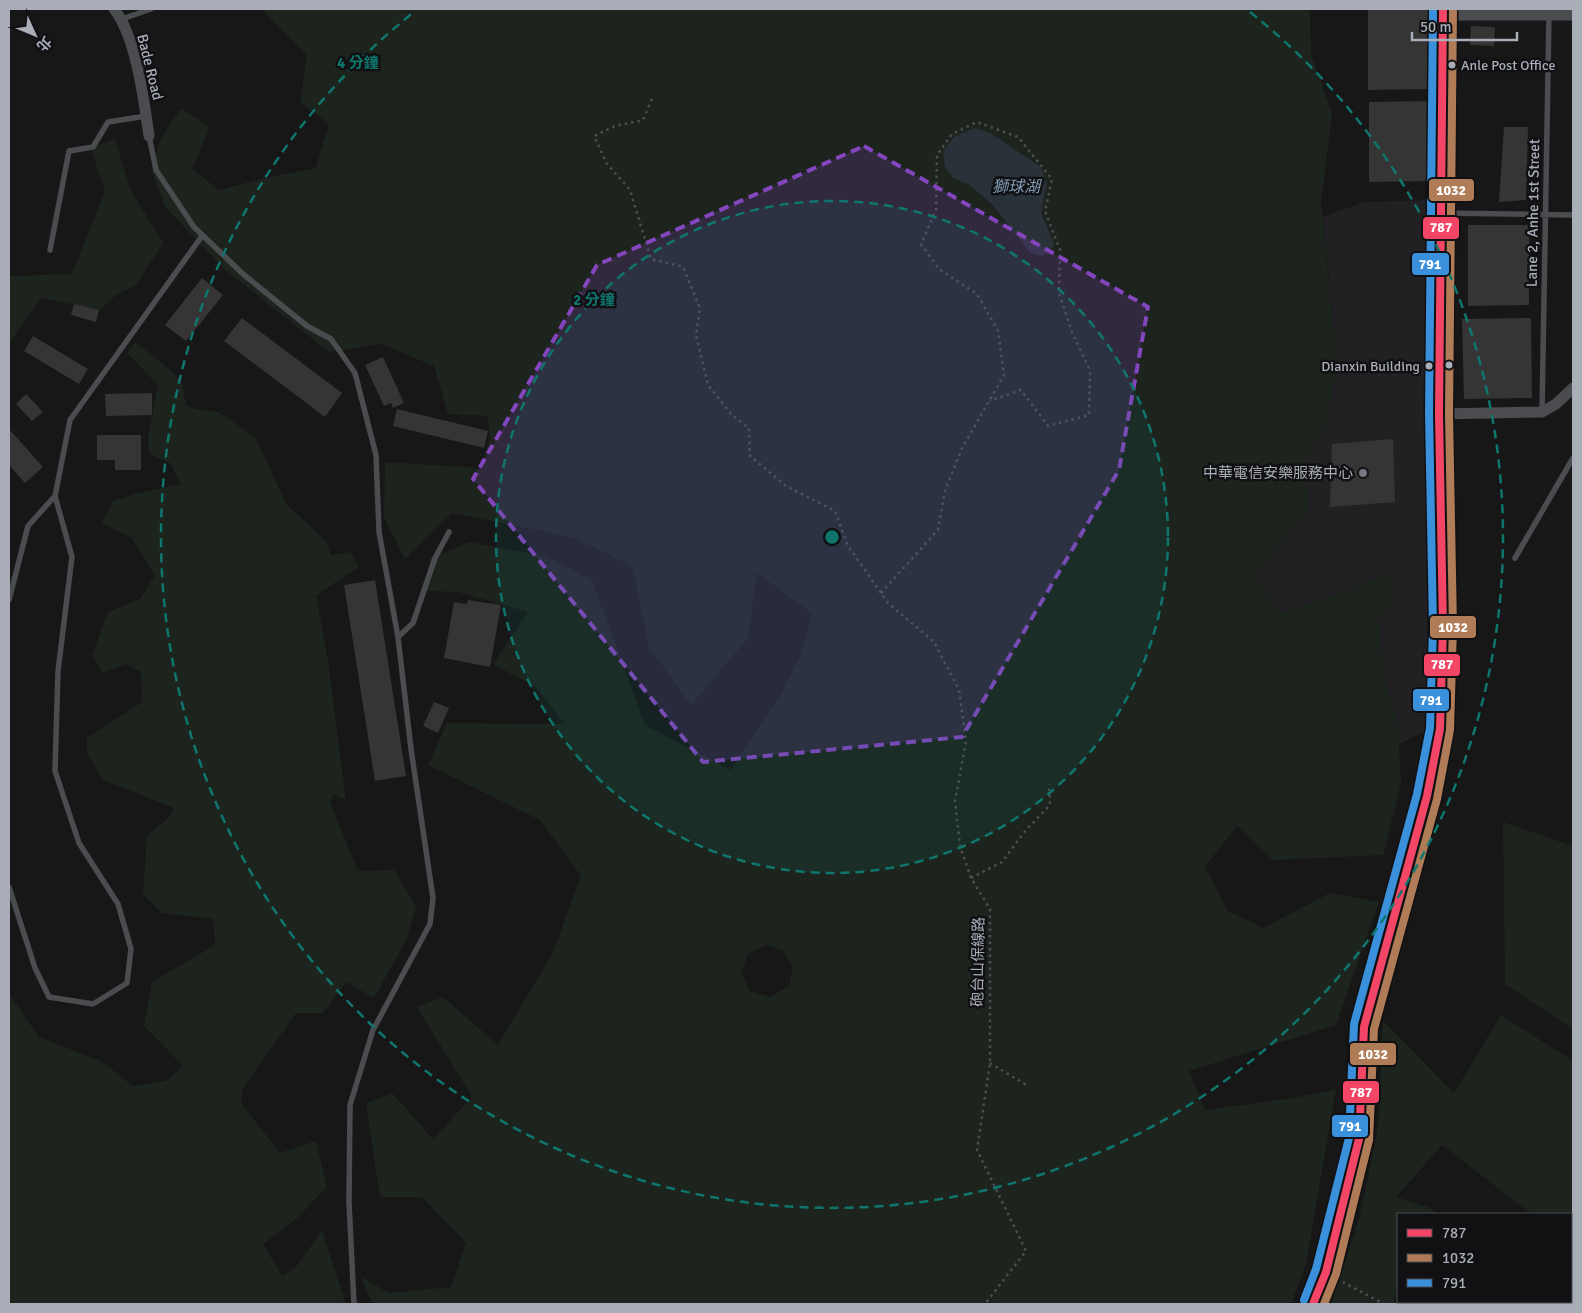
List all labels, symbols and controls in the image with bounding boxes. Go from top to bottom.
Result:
north arrow [10,10,60,60]
scale bar [1412,10,1517,42]
text: 50 m [1420,18,1451,36]
street label: Bade Road [133,32,167,102]
text: 北 [33,33,55,55]
text: 4 分鐘 [337,54,379,72]
place label: Anle Post Office [1461,57,1555,74]
marker: Anle Post Office [1447,60,1457,70]
street label: Lane 2, Anhe 1st Street [1523,139,1543,287]
water label: 獅球湖 [992,177,1043,197]
line badge: 1032 [1428,178,1475,202]
text: 1032 [1436,182,1466,199]
line badge: 787 [1422,216,1460,240]
text: 787 [1430,219,1453,236]
line badge: 791 [1411,252,1450,276]
text: 791 [1419,256,1442,273]
text: 2 分鐘 [573,291,615,309]
place label: Dianxin Building [1321,358,1420,375]
unlabelled marker [1444,360,1454,370]
marker: Dianxin Building [1424,361,1434,371]
place label: 中華電信安樂服務中心 [1203,464,1353,482]
marker: 中華電信安樂服務中心 [1357,467,1369,479]
centre of rings [823,528,841,546]
line badge: 1032 [1429,615,1477,639]
text: 1032 [1438,619,1468,636]
line badge: 787 [1423,653,1461,677]
text: 787 [1431,656,1454,673]
line badge: 791 [1412,688,1450,712]
text: 791 [1420,692,1443,709]
street label: 砲台山保線路 [968,917,988,1007]
line badge: 1032 [1349,1042,1397,1066]
text: 1032 [1358,1046,1388,1063]
line badge: 787 [1342,1080,1380,1104]
text: 787 [1350,1084,1373,1101]
line badge: 791 [1331,1114,1369,1138]
text: 791 [1339,1118,1362,1135]
legend [1397,1213,1572,1303]
text: 787 [1442,1224,1466,1242]
text: 1032 [1442,1249,1474,1267]
text: 791 [1442,1274,1466,1292]

